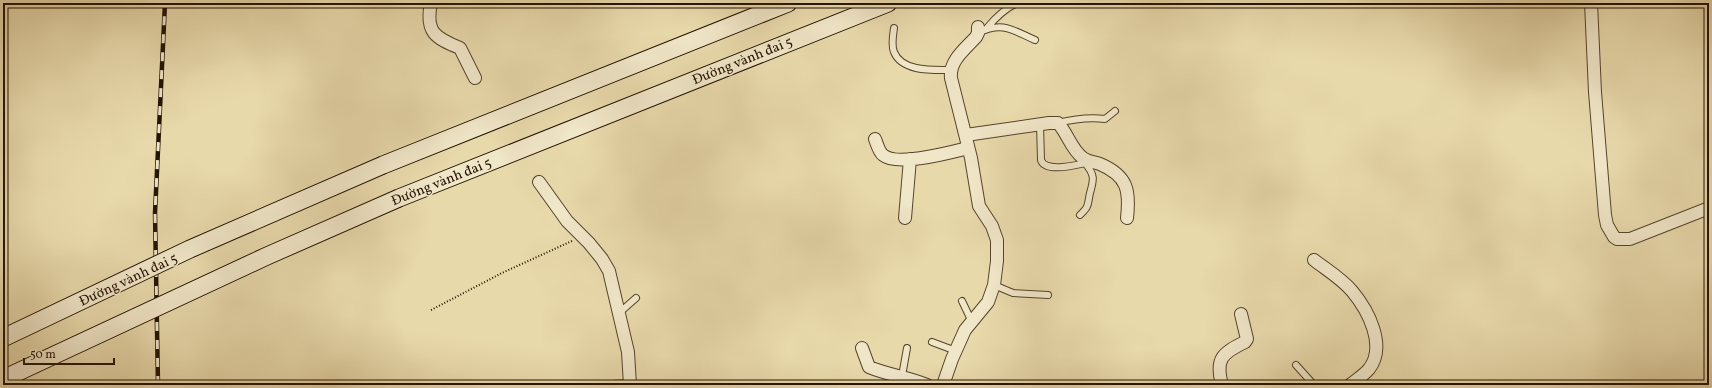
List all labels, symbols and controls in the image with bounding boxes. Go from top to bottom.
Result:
street label: Đường vành đai 5 [690,33,796,90]
street label: Đường vành đai 5 [389,154,495,211]
street label: Đường vành đai 5 [76,249,181,312]
scale bar [24,340,114,366]
text: 50 m [30,347,56,363]

